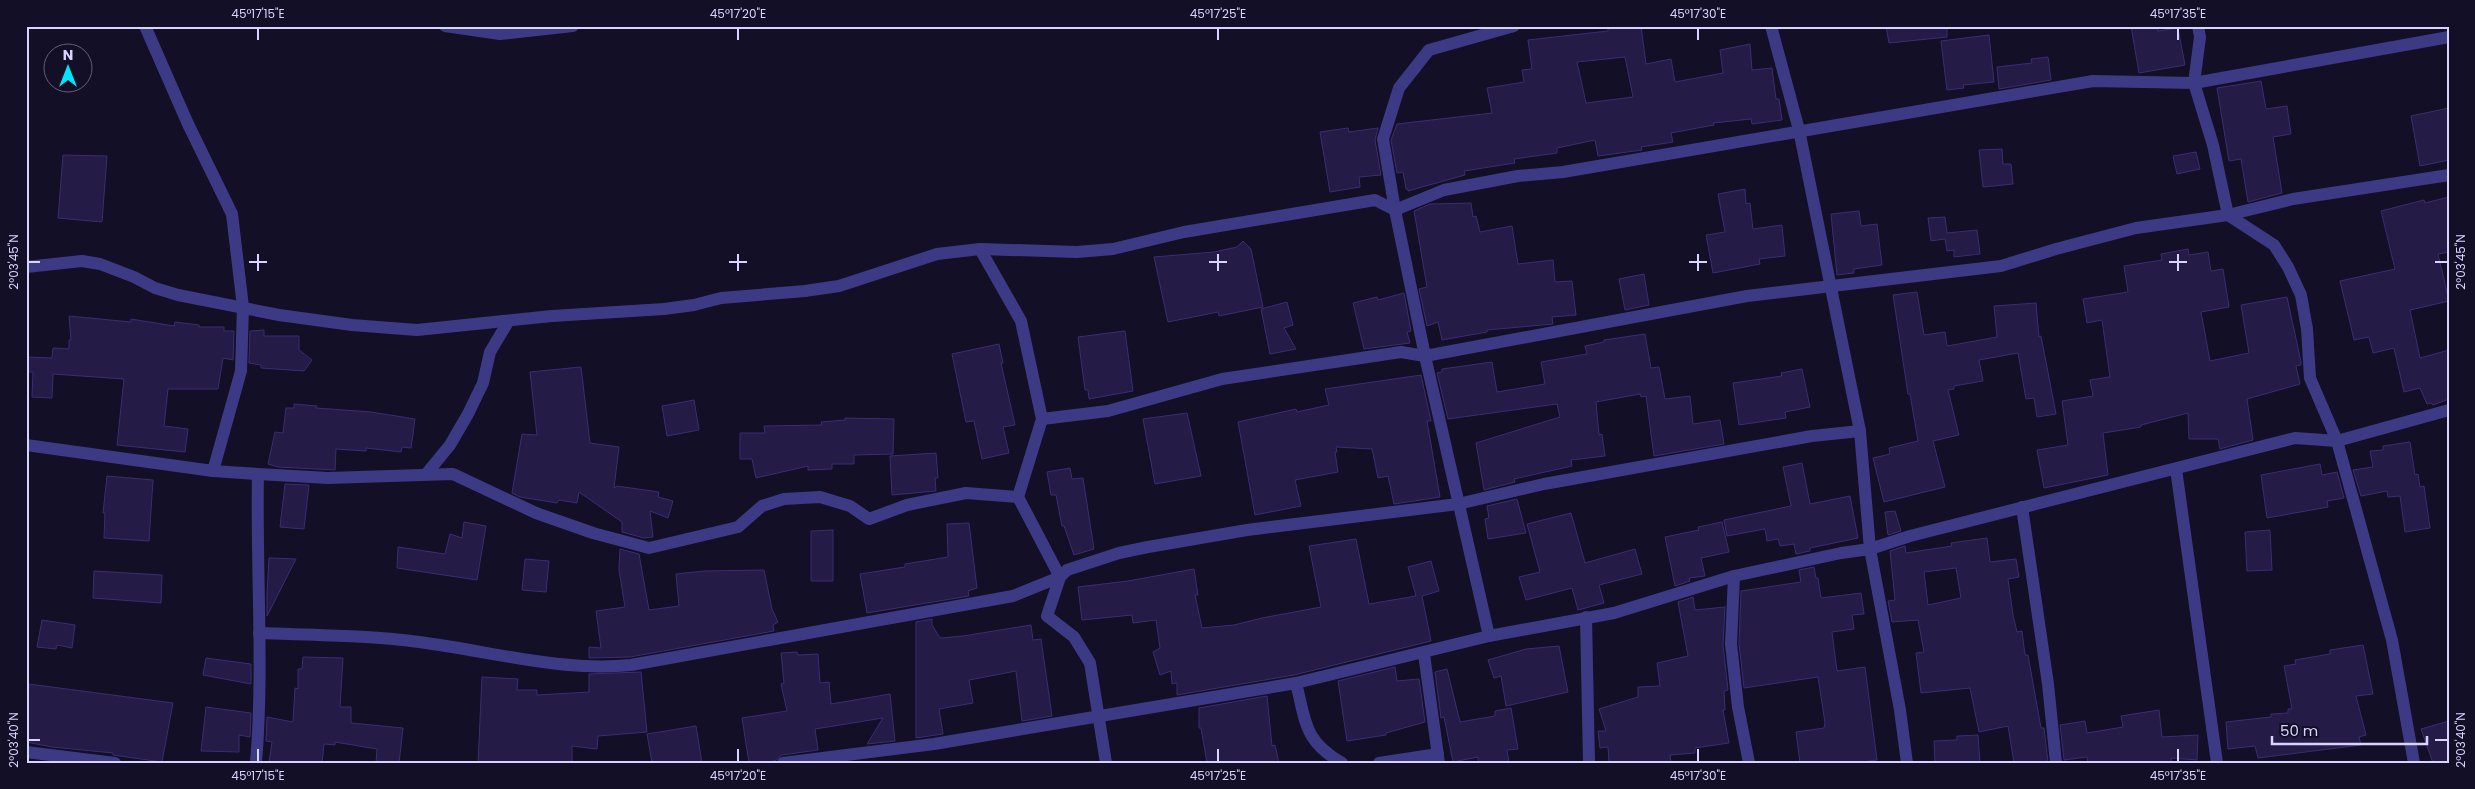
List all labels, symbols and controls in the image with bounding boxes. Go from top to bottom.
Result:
text: 45°17'15"E [231,5,285,22]
text: 45°17'20"E [710,5,766,22]
text: 45°17'25"E [1190,5,1246,22]
text: 45°17'30"E [1670,5,1726,22]
text: 45°17'35"E [2150,5,2206,22]
north arrow [42,42,92,92]
text: N [63,45,73,65]
text: 2°03'45"N [5,234,22,290]
text: 2°03'45"N [2452,234,2469,290]
text: 2°03'40"N [5,712,22,768]
text: 2°03'40"N [2452,712,2469,768]
scale bar [2272,714,2428,746]
text: 50 m [2280,720,2318,741]
text: 45°17'15"E [231,767,285,784]
text: 45°17'20"E [710,767,766,784]
text: 45°17'25"E [1190,767,1246,784]
text: 45°17'30"E [1670,767,1726,784]
text: 45°17'35"E [2150,767,2206,784]

